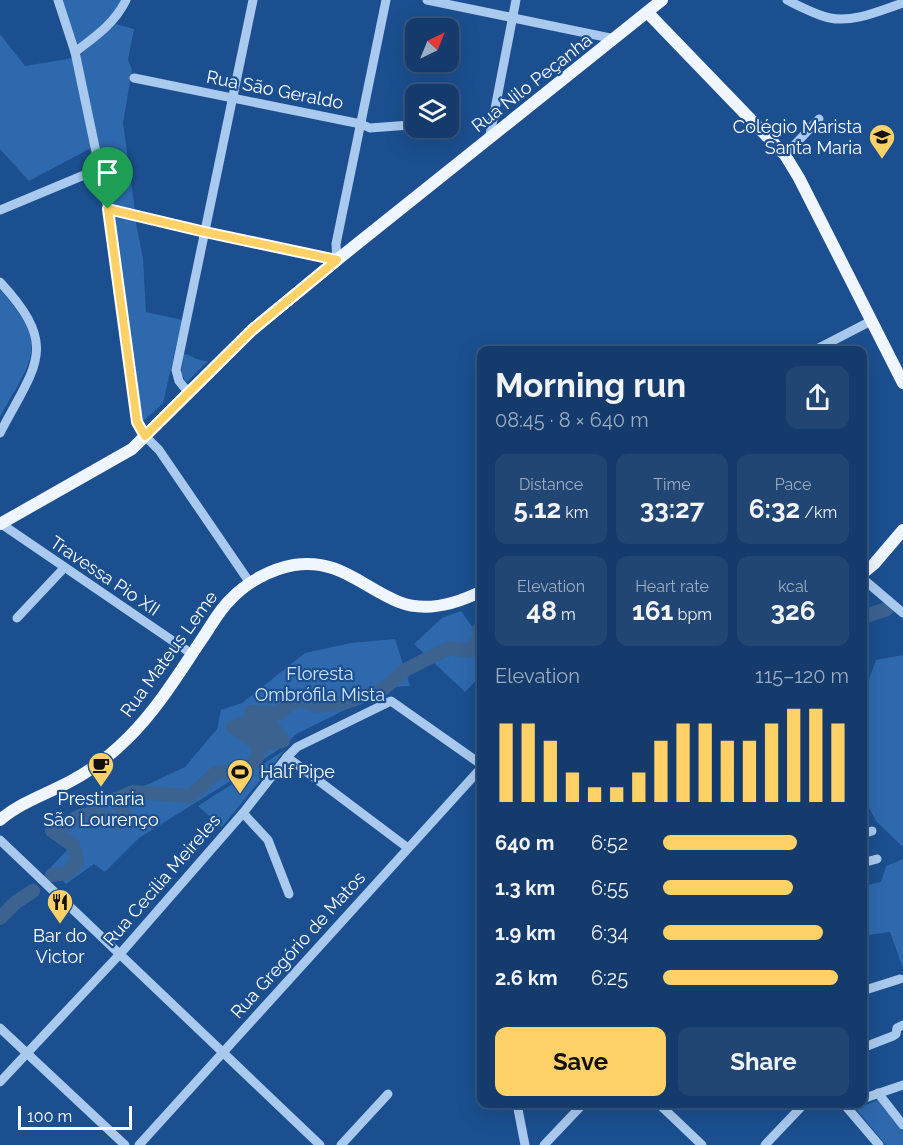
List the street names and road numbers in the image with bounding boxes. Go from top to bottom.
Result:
street label: Rua Nilo Peçanha [467,29,596,136]
street label: Rua São Geraldo [205,66,346,113]
street label: Travessa Pio XII [47,531,164,620]
street label: Rua Mateus Leme [116,586,222,721]
street label: Rua Cecília Meireles [99,809,225,950]
street label: Rua Gregório de Matos [226,867,369,1023]

